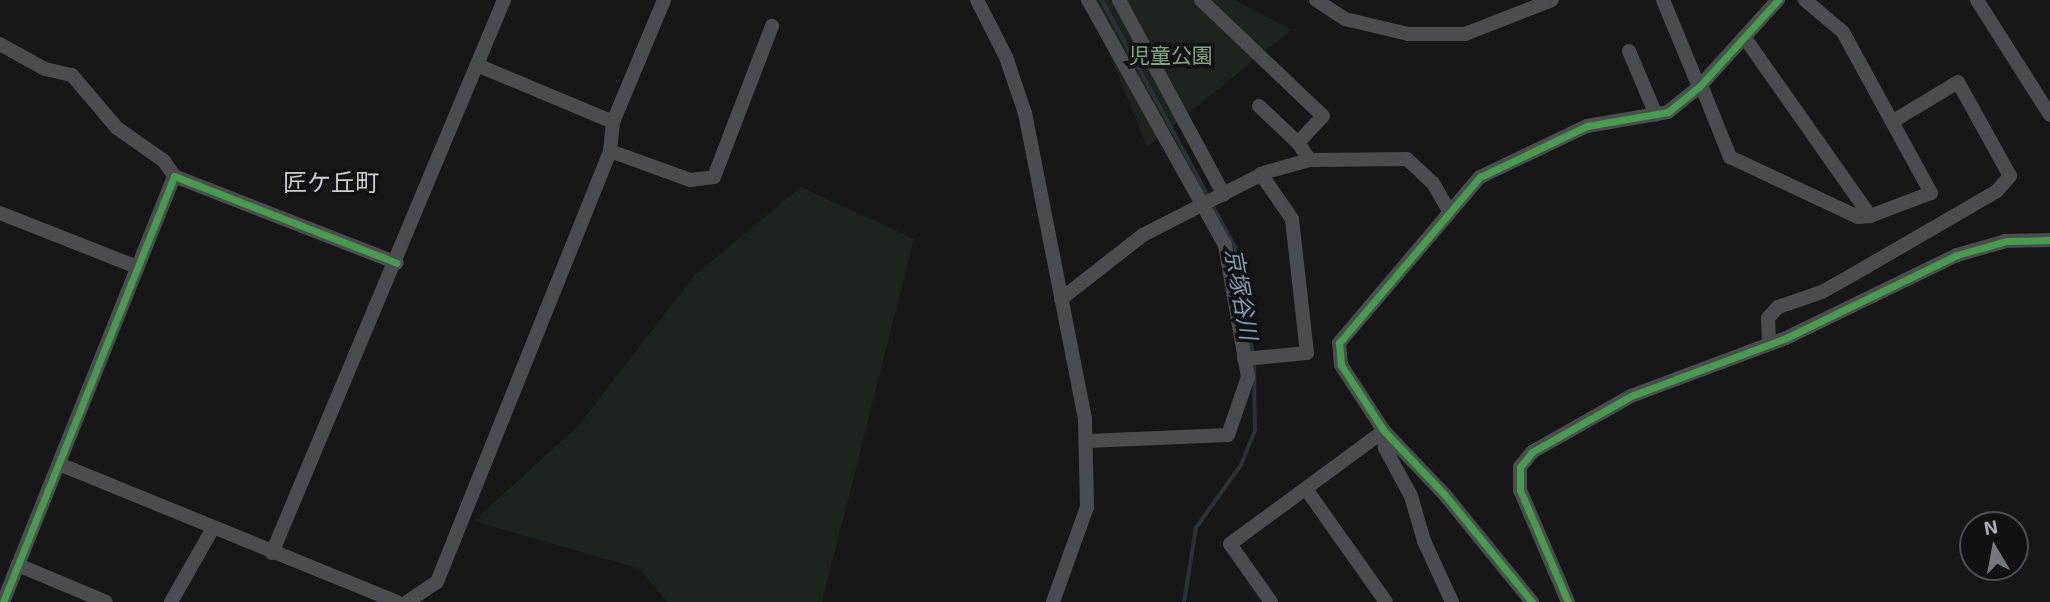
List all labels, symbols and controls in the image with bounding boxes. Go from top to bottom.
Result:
park label: 児童公園 [1129,42,1213,68]
district label: 匠ケ丘町 [283,168,379,196]
water label: 京塚谷川 [1220,246,1264,342]
north arrow [1959,511,2029,581]
text: N [1982,514,1999,539]

